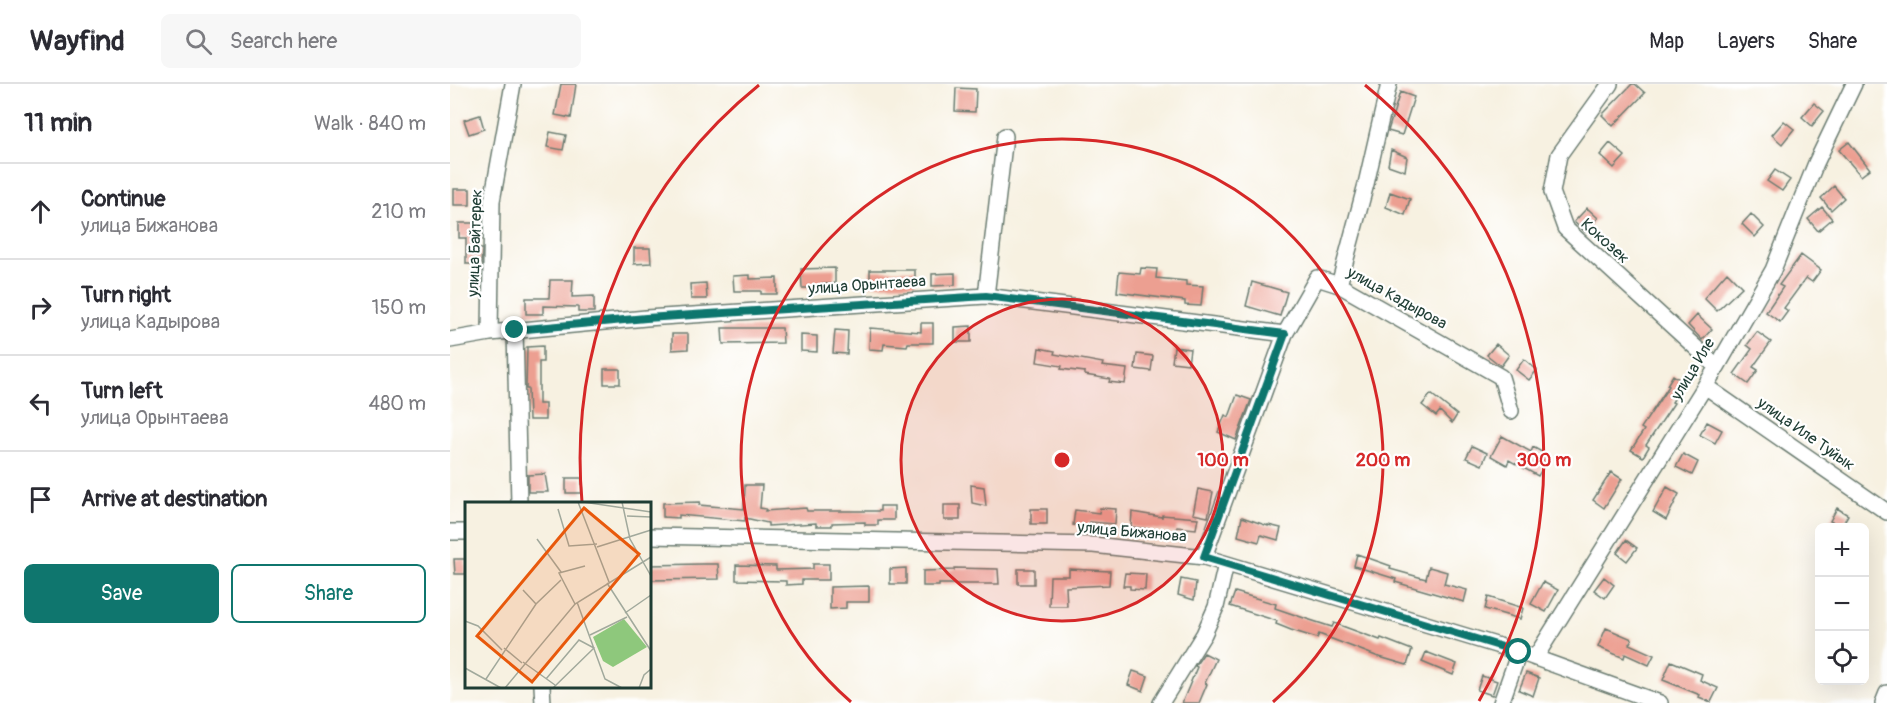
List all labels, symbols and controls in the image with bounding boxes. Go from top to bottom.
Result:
search box [161,14,581,68]
text: Wayfind [30,24,125,59]
icon: search [182,25,215,58]
text: Search here [230,27,337,55]
text: Map [1649,28,1684,55]
text: Layers [1717,28,1775,55]
text: Share [1808,28,1857,55]
text: 11 min [24,107,92,139]
text: Walk · 840 m [314,111,426,136]
text: Continue [81,185,165,213]
street label: улица Байтерек [463,189,487,298]
icon: ahead [24,195,57,228]
text: 210 m [371,199,426,224]
text: улица Бижанова [81,213,218,238]
street label: Кокозек [1577,214,1633,268]
street label: улица Кадырова [1343,262,1451,334]
street label: улица Орынтаева [806,271,927,299]
text: Turn right [81,281,171,309]
icon: right [24,291,57,324]
text: 150 m [372,295,426,320]
text: улица Кадырова [81,309,220,334]
route end [501,316,527,342]
street label: улица Иле [1666,334,1719,405]
text: Turn left [81,377,163,405]
icon: left [24,387,57,420]
text: 480 m [369,391,426,416]
street label: улица Иле Туйык [1752,392,1859,475]
text: улица Орынтаева [81,405,228,430]
text: 100 m [1197,449,1249,472]
text: 200 m [1356,449,1410,472]
text: 300 m [1517,449,1571,472]
centre of rings [1052,450,1072,470]
icon: arrive [24,483,57,516]
text: Arrive at destination [81,485,267,513]
inset map [465,502,651,688]
street label: улица Бижанова [1076,517,1187,547]
map controls [1815,523,1869,685]
button: + [1815,523,1869,577]
button: Save [24,564,219,623]
button: Share [231,564,426,623]
button: − [1815,577,1869,631]
button: locate [1815,631,1869,685]
route start [1505,638,1531,664]

